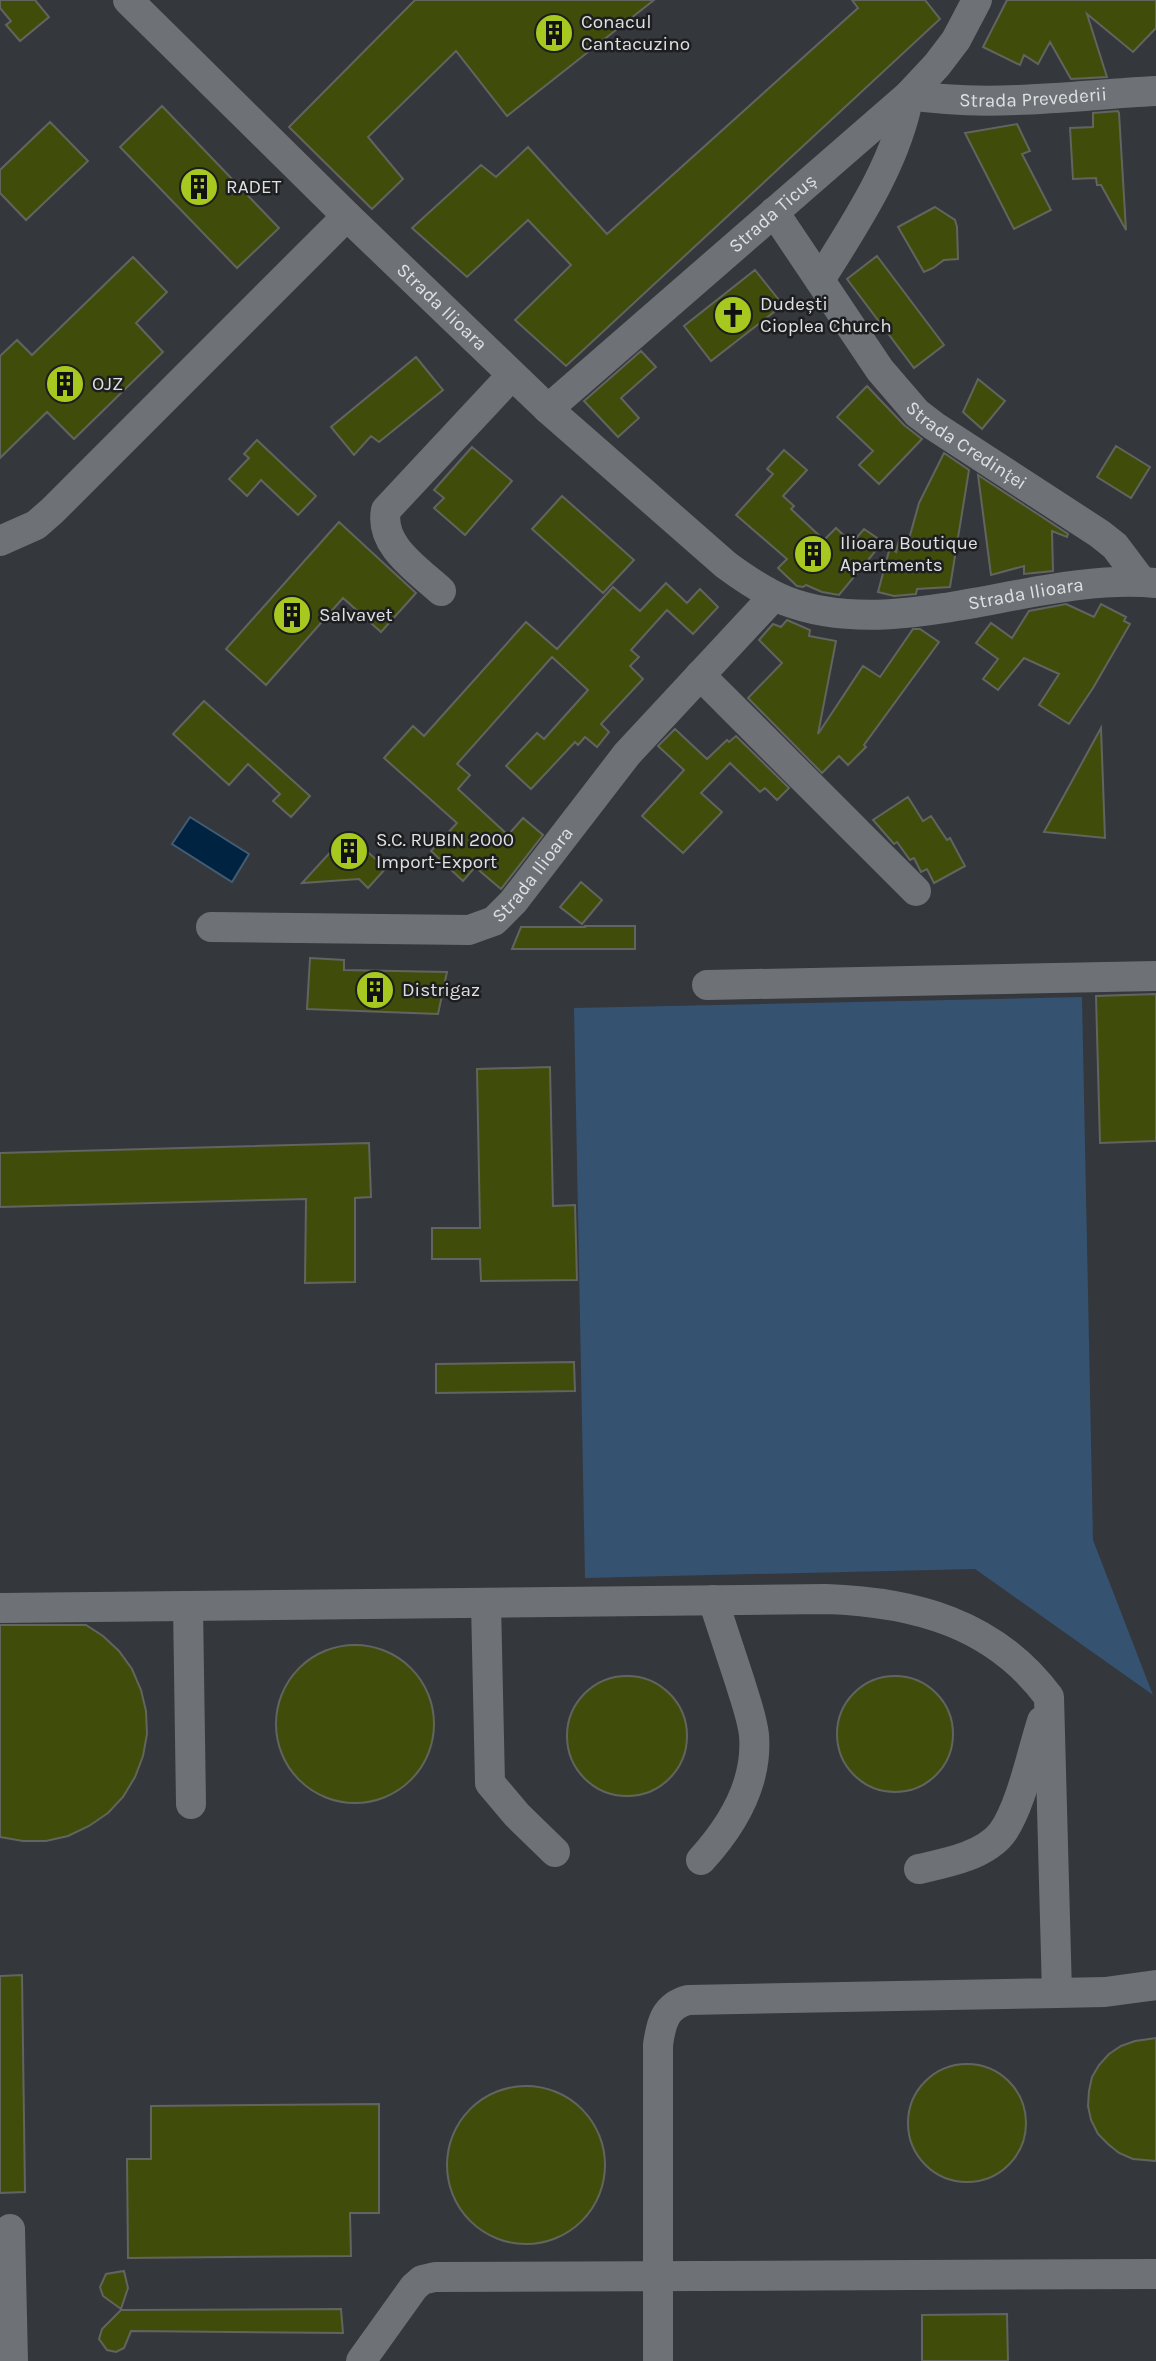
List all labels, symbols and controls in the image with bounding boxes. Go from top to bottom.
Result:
place label: Conacul Cantacuzino [581,11,690,55]
building icon: Conacul Cantacuzino [533,12,575,54]
street label: Strada Prevederii [959,83,1108,112]
building icon: RADET [178,166,220,208]
street label: Strada Ticuș [725,169,821,257]
place label: RADET [226,176,282,198]
street label: Strada Ilioara [392,259,492,355]
place label: Dudești Cioplea Church [760,293,892,337]
church icon: Dudești Cioplea Church [712,294,754,336]
building icon: OJZ [44,363,86,405]
place label: OJZ [92,373,123,395]
street label: Strada Credinței [901,397,1031,494]
place label: Ilioara Boutique Apartments [840,532,978,576]
building icon: Ilioara Boutique Apartments [792,533,834,575]
street label: Strada Ilioara [966,574,1085,615]
building icon: Salvavet [271,594,313,636]
place label: Salvavet [319,604,393,626]
street label: Strada Ilioara [488,822,578,927]
place label: S.C. RUBIN 2000 Import-Export [376,829,514,873]
building icon: S.C. RUBIN 2000 Import-Export [328,830,370,872]
building icon: Distrigaz [354,969,396,1011]
place label: Distrigaz [402,979,480,1001]

